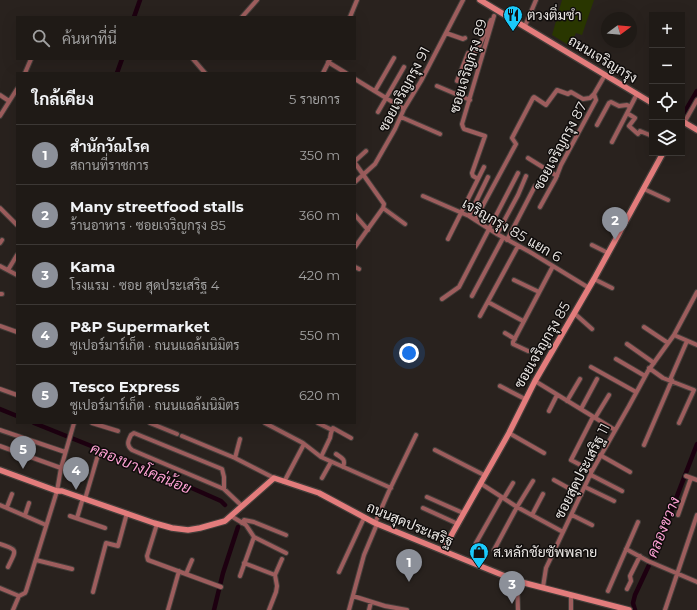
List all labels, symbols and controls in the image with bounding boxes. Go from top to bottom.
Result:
restaurant icon: ตวงติ่มซำ [502,4,524,32]
place label: ตวงติ่มซำ [527,4,582,24]
north arrow [601,12,637,48]
map controls [649,12,685,156]
button: + [649,12,685,48]
search box [16,16,356,60]
street label: ซอยเจริญกรุง 89 [445,17,492,116]
icon: search [30,27,52,49]
text: ค้นหาที่นี่ [62,29,117,48]
street label: ถนนเจริญกรุง [565,31,641,88]
street label: ซอยเจริญกรุง 91 [374,43,435,135]
button: − [649,48,685,84]
button: locate [649,84,685,120]
text: ใกล้เคียง [32,89,94,109]
text: 5 รายการ [289,91,340,107]
street label: ซอยเจริญกรุง 87 [529,99,592,194]
button: layers [649,120,685,156]
text: สำนักวัณโรค [70,137,150,156]
text: 1 [42,147,48,163]
text: 350 m [300,147,340,163]
text: สถานที่ราชการ [70,157,149,173]
street label: เจริญกรุง 85 แยก 6 [458,194,566,267]
text: Many streetfood stalls [70,197,244,216]
text: 2 [41,207,49,223]
text: 360 m [299,207,340,223]
pin: 2 [602,207,628,240]
text: ร้านอาหาร · ซอยเจริญกรุง 85 [70,217,226,233]
text: Kama [70,257,115,276]
text: 3 [41,267,49,283]
text: 420 m [298,267,340,283]
text: โรงแรม · ซอย สุดประเสริฐ 4 [70,277,219,293]
street label: ซอยเจริญกรุง 85 [510,298,575,392]
text: P&P Supermarket [70,317,210,336]
text: 4 [41,327,49,343]
text: 550 m [300,327,340,343]
text: ซูเปอร์มาร์เก็ต · ถนนแฉล้มนิมิตร [70,337,240,353]
your location [399,343,419,363]
text: Tesco Express [70,377,180,396]
text: 5 [41,387,49,403]
text: 620 m [299,387,340,403]
text: ซูเปอร์มาร์เก็ต · ถนนแฉล้มนิมิตร [70,397,240,413]
street label: ซอยสุดประเสริฐ 11 [550,420,615,522]
pin: 5 [10,436,36,469]
water label: คลองบางโคล่น้อย [88,438,195,498]
pin: 4 [63,457,89,490]
water label: คลองขวาง [642,494,684,560]
street label: ถนนสุดประเสริฐ [363,498,456,551]
shop icon: ส.หลักชัยซัพพลาย [468,541,490,569]
place label: ส.หลักชัยซัพพลาย [493,543,597,561]
pin: 1 [396,549,422,582]
pin: 3 [499,571,525,604]

